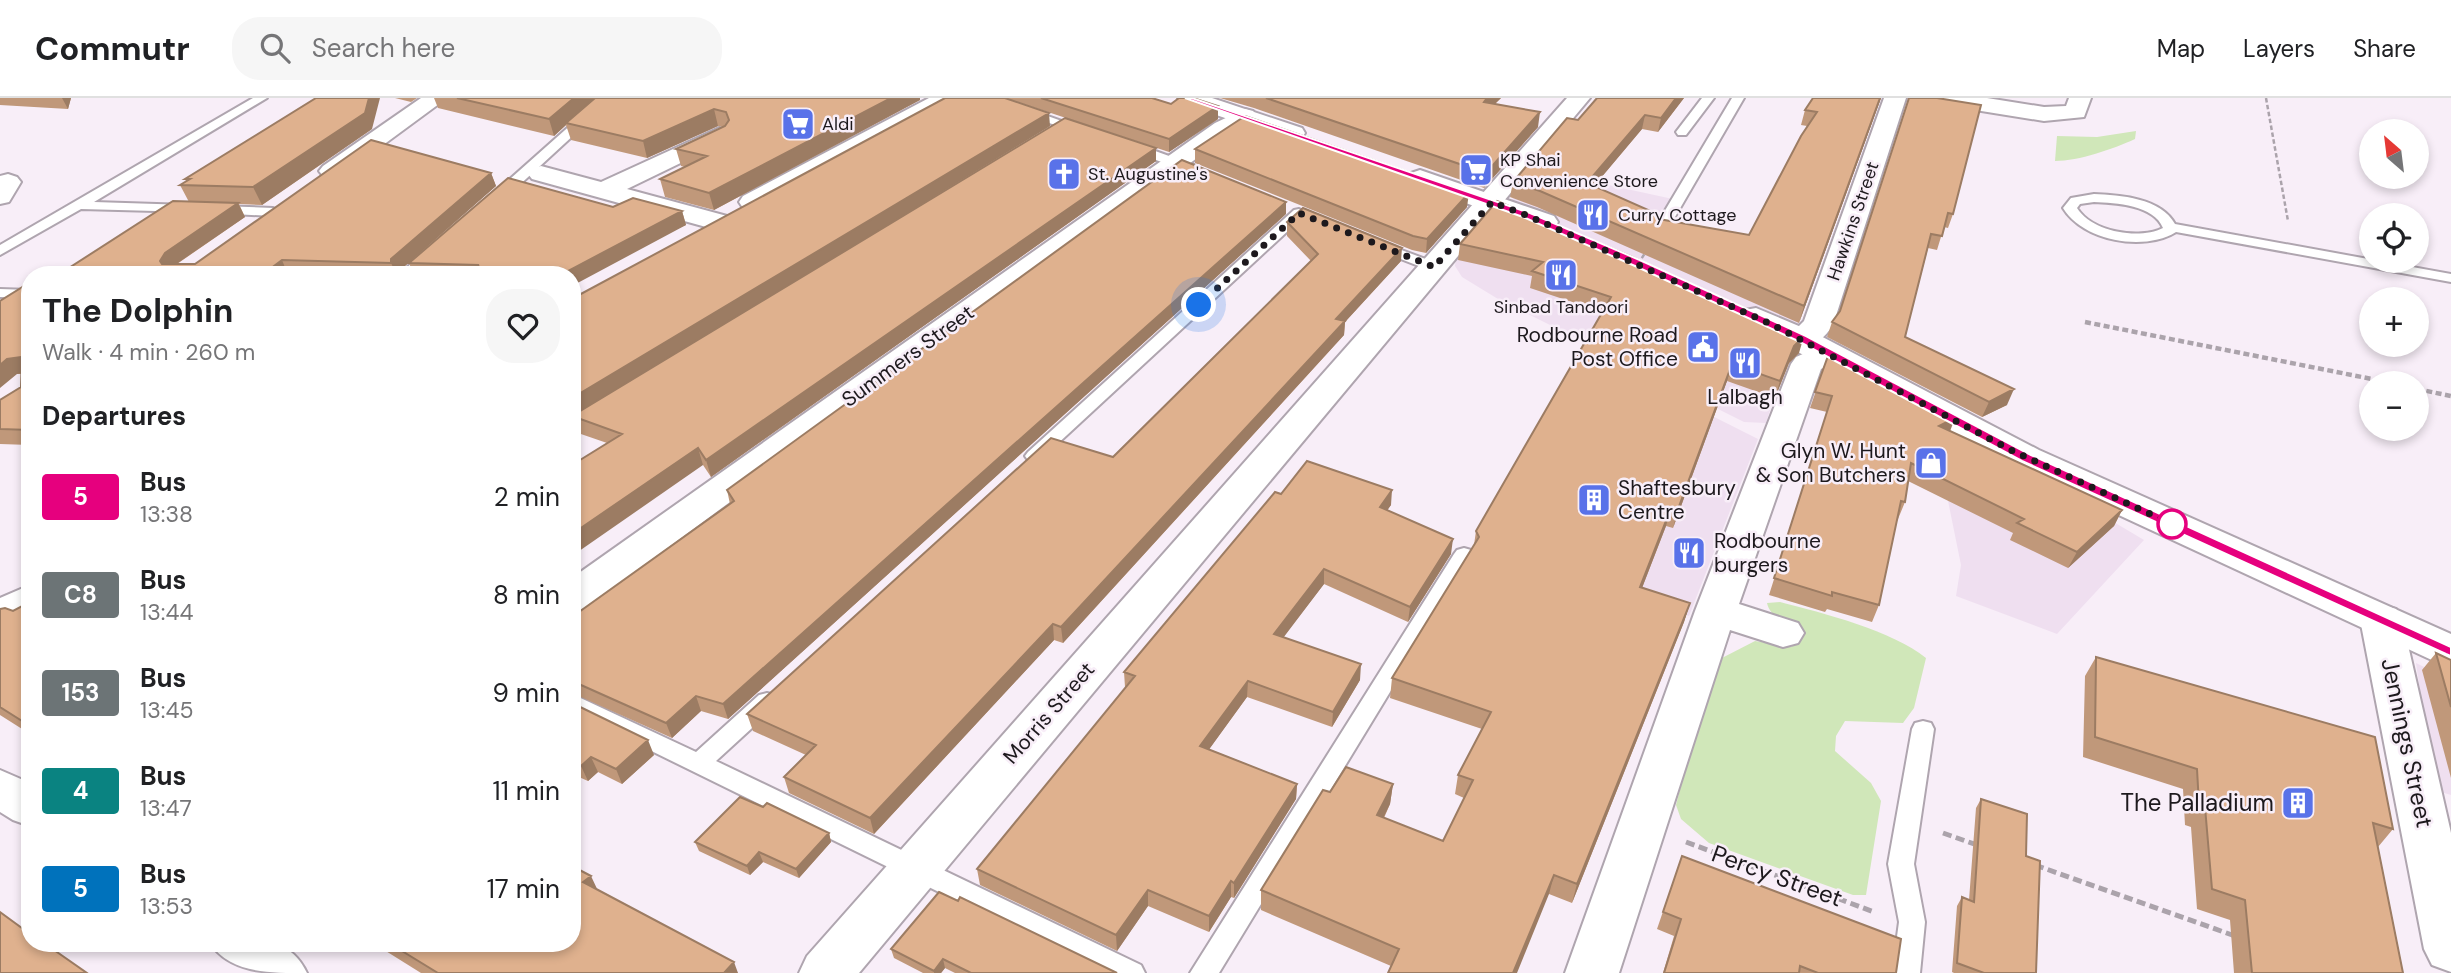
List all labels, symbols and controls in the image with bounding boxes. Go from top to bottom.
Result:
search box [232,17,722,80]
text: Commutr [35,27,190,70]
icon: search [256,29,294,67]
text: Search here [312,31,455,65]
text: Map [2157,33,2205,64]
text: Layers [2243,33,2315,64]
text: Share [2353,33,2416,64]
supermarket icon: Aldi [779,105,817,143]
place label: Aldi [822,112,854,136]
north arrow [2359,119,2429,189]
map controls [2359,119,2429,441]
place label: KP Shai Convenience Store [1500,148,1658,193]
supermarket icon: KP Shai Convenience Store [1457,151,1495,189]
church icon: St. Augustine's [1045,155,1083,193]
street label: Hawkins Street [1821,158,1885,284]
place label: St. Augustine's [1088,162,1208,186]
restaurant icon: Curry Cottage [1574,196,1612,234]
place label: Curry Cottage [1618,203,1736,227]
button: locate [2359,203,2429,273]
restaurant icon: Sinbad Tandoori [1542,256,1580,294]
your location [1181,287,1216,322]
button: + [2359,287,2429,357]
text: The Dolphin [42,289,233,332]
button: heart [486,289,560,363]
place label: Sinbad Tandoori [1494,295,1628,319]
street label: Summers Street [836,299,980,413]
place label: Rodbourne Road Post Office [1517,321,1678,373]
public building icon: Rodbourne Road Post Office [1684,328,1722,366]
text: Walk · 4 min · 260 m [42,337,255,367]
restaurant icon: Lalbagh [1726,344,1764,382]
button: − [2359,371,2429,441]
place label: Lalbagh [1707,383,1783,411]
text: Departures [42,399,186,433]
place label: Glyn W. Hunt & Son Butchers [1756,437,1906,489]
shop icon: Glyn W. Hunt & Son Butchers [1912,444,1950,482]
text: Bus [140,465,186,499]
place label: Shaftesbury Centre [1618,474,1736,526]
text: 2 min [494,480,560,514]
text: 5 [73,481,88,512]
building icon: Shaftesbury Centre [1575,481,1613,519]
text: 13:38 [140,499,193,529]
unlabelled marker [2157,509,2187,539]
place label: Rodbourne burgers [1714,527,1821,579]
restaurant icon: Rodbourne burgers [1670,534,1708,572]
text: Bus [140,563,186,597]
text: 8 min [493,578,560,612]
text: C8 [64,579,97,610]
text: 13:44 [140,597,193,627]
street label: Jennings Street [2374,655,2441,831]
street label: Morris Street [997,656,1101,770]
text: Bus [140,661,186,695]
text: 9 min [492,676,560,710]
text: 153 [61,677,100,708]
text: 13:45 [140,695,193,725]
text: Bus [140,759,186,793]
text: 11 min [493,774,560,808]
text: 4 [73,775,88,806]
building icon: The Palladium [2279,784,2317,822]
place label: The Palladium [2121,787,2274,818]
text: 13:47 [140,793,192,823]
street label: Percy Street [1708,838,1847,913]
text: Bus [140,857,186,891]
text: 17 min [487,872,560,906]
text: 5 [73,873,88,904]
text: 13:53 [140,891,193,921]

